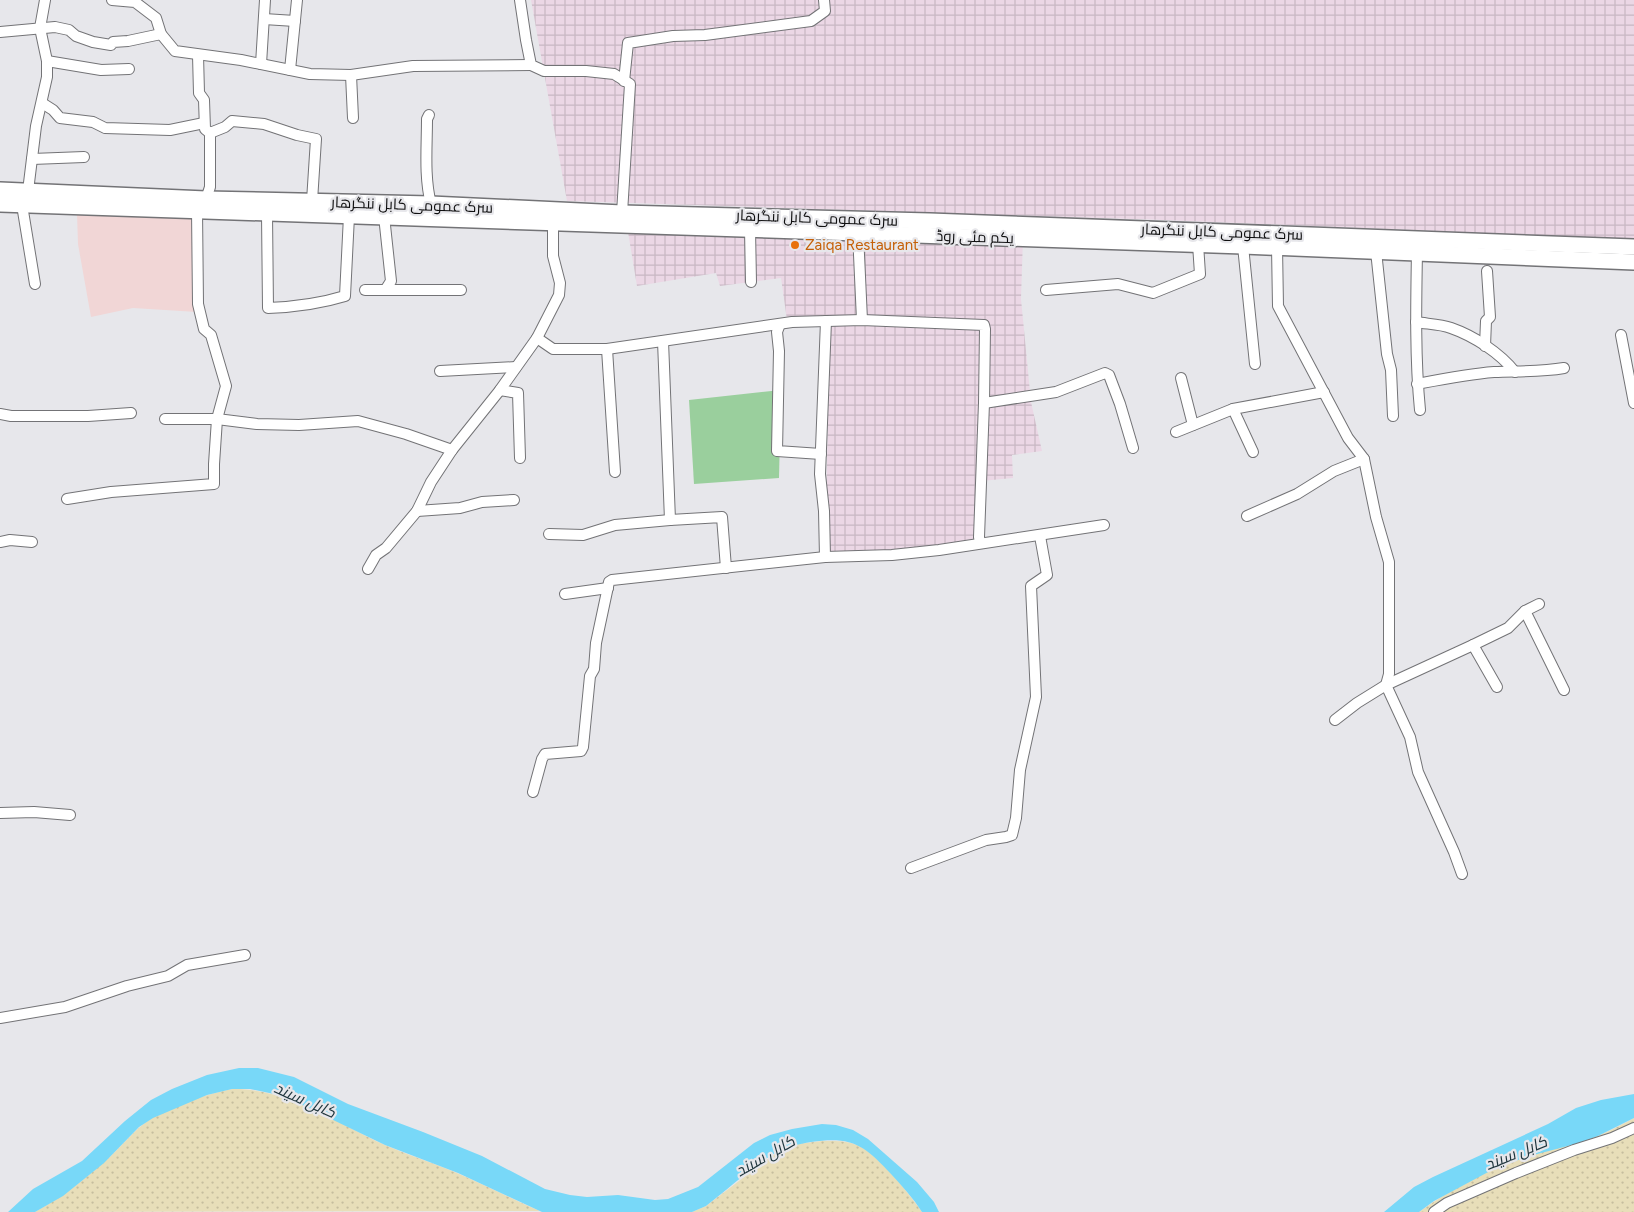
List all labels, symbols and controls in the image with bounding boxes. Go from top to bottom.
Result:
street label: سرک عمومی کابل ننگرهار [330,193,493,218]
street label: سرک عمومی کابل ننگرهار [735,206,898,231]
street label: سرک عمومی کابل ننگرهار [1140,220,1303,245]
street label: یکم مئی روڈ [936,227,1014,248]
place label: Zaiqa Restaurant [805,236,919,254]
marker: Zaiqa Restaurant [789,239,801,251]
water label: کابل سيند [271,1078,339,1122]
water label: کابل سيند [732,1131,798,1181]
water label: کابل سيند [1482,1132,1550,1174]

